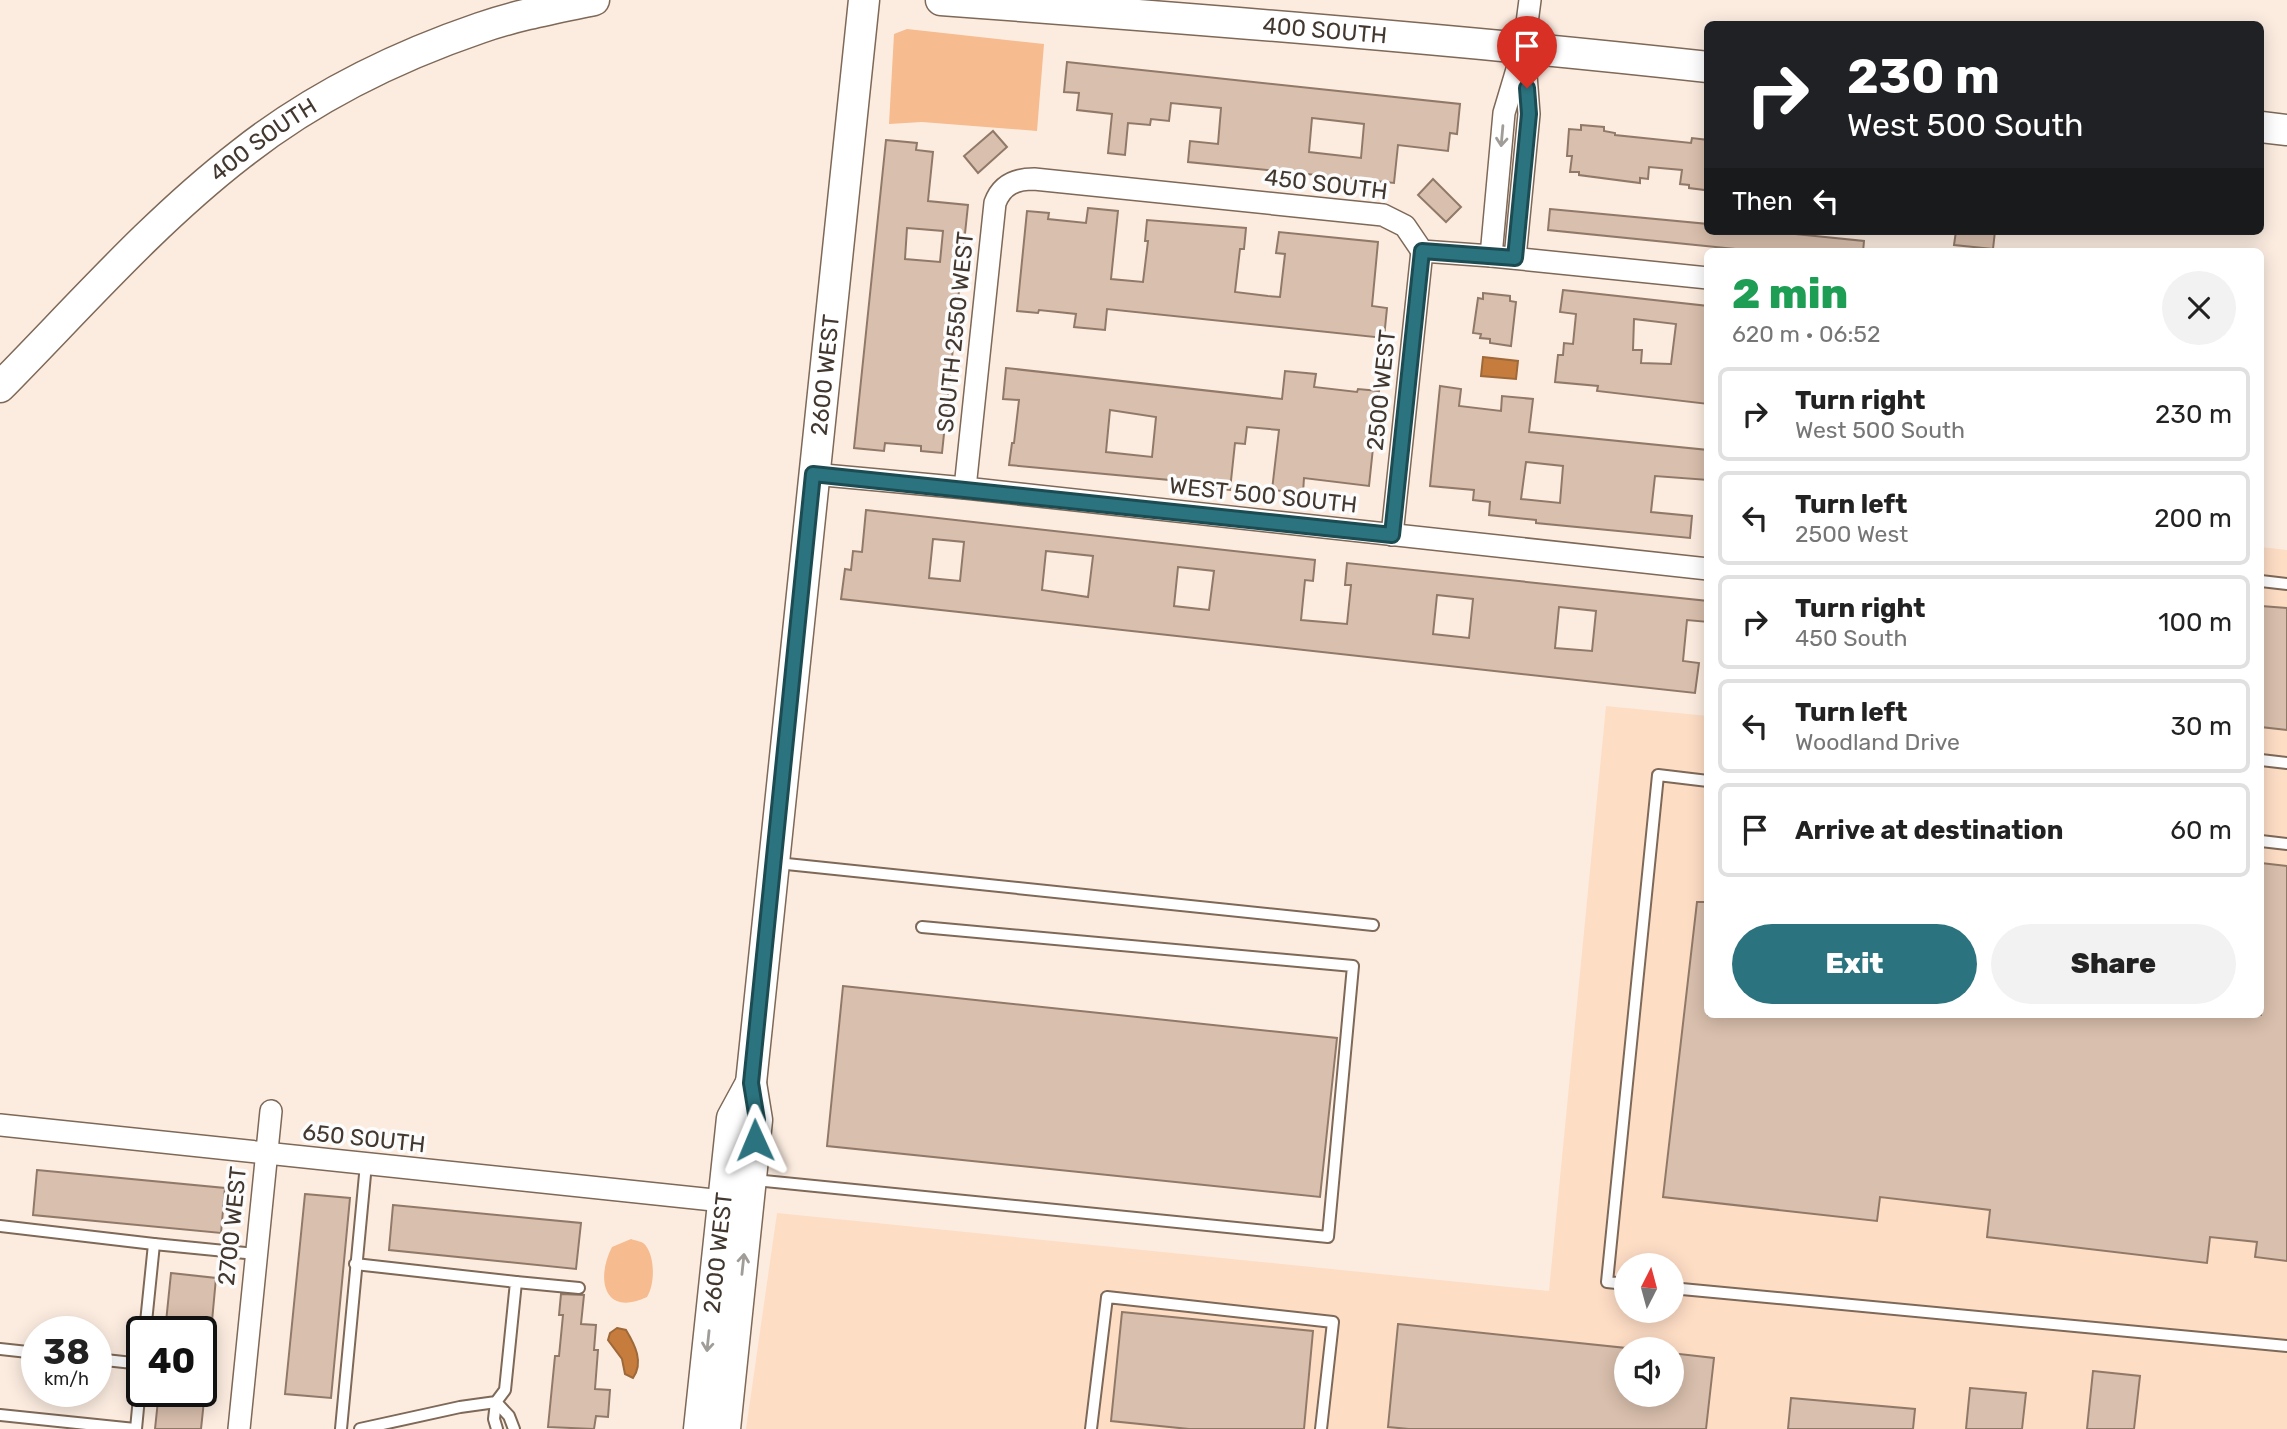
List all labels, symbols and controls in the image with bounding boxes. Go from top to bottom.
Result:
street label: 400 SOUTH [1261,11,1388,49]
pin [1497,16,1557,88]
icon: arrive [1508,27,1546,65]
text: 230 m [1847,47,2000,105]
icon: right [1732,49,1823,140]
street label: 400 SOUTH [204,92,322,187]
text: West 500 South [1847,106,2084,144]
one-way arrow [1495,124,1508,147]
street label: 450 SOUTH [1263,163,1389,205]
icon: left [1807,182,1845,220]
text: Then [1732,186,1793,217]
street label: SOUTH 2550 WEST [931,230,979,434]
text: 2 min [1732,269,1848,319]
button: close [2162,271,2236,345]
street label: 2600 WEST [805,313,845,437]
text: 620 m · 06:52 [1732,320,1880,348]
street label: 2500 WEST [1361,328,1401,452]
text: Turn right [1795,385,1925,416]
icon: right [1736,395,1774,433]
text: 230 m [2155,399,2232,430]
text: West 500 South [1795,416,1965,444]
street label: WEST 500 SOUTH [1167,471,1359,519]
text: Turn left [1795,489,1907,520]
icon: left [1736,499,1774,537]
text: 200 m [2154,503,2232,534]
text: 2500 West [1795,520,1908,548]
text: Turn right [1795,593,1925,624]
icon: right [1736,603,1774,641]
text: 100 m [2158,607,2232,638]
text: 450 South [1795,624,1908,652]
text: Turn left [1795,697,1907,728]
icon: left [1736,707,1774,745]
text: 30 m [2170,711,2232,742]
text: Woodland Drive [1795,728,1960,756]
icon: arrive [1736,811,1774,849]
text: Arrive at destination [1795,815,2063,846]
text: 60 m [2170,815,2232,846]
button: Exit [1732,924,1977,1004]
button: Share [1991,924,2236,1004]
position arrow [718,1103,792,1177]
street label: 650 SOUTH [301,1118,427,1158]
street label: 2700 WEST [212,1165,252,1287]
street label: 2600 WEST [697,1191,738,1315]
one-way arrow [736,1253,749,1275]
north arrow [1614,1253,1684,1323]
map controls [1614,1253,1684,1407]
speed limit sign: 40 [126,1316,217,1407]
one-way arrow [702,1329,715,1352]
text: 38 [43,1331,90,1373]
button: sound [1614,1337,1684,1407]
text: km/h [44,1368,89,1390]

